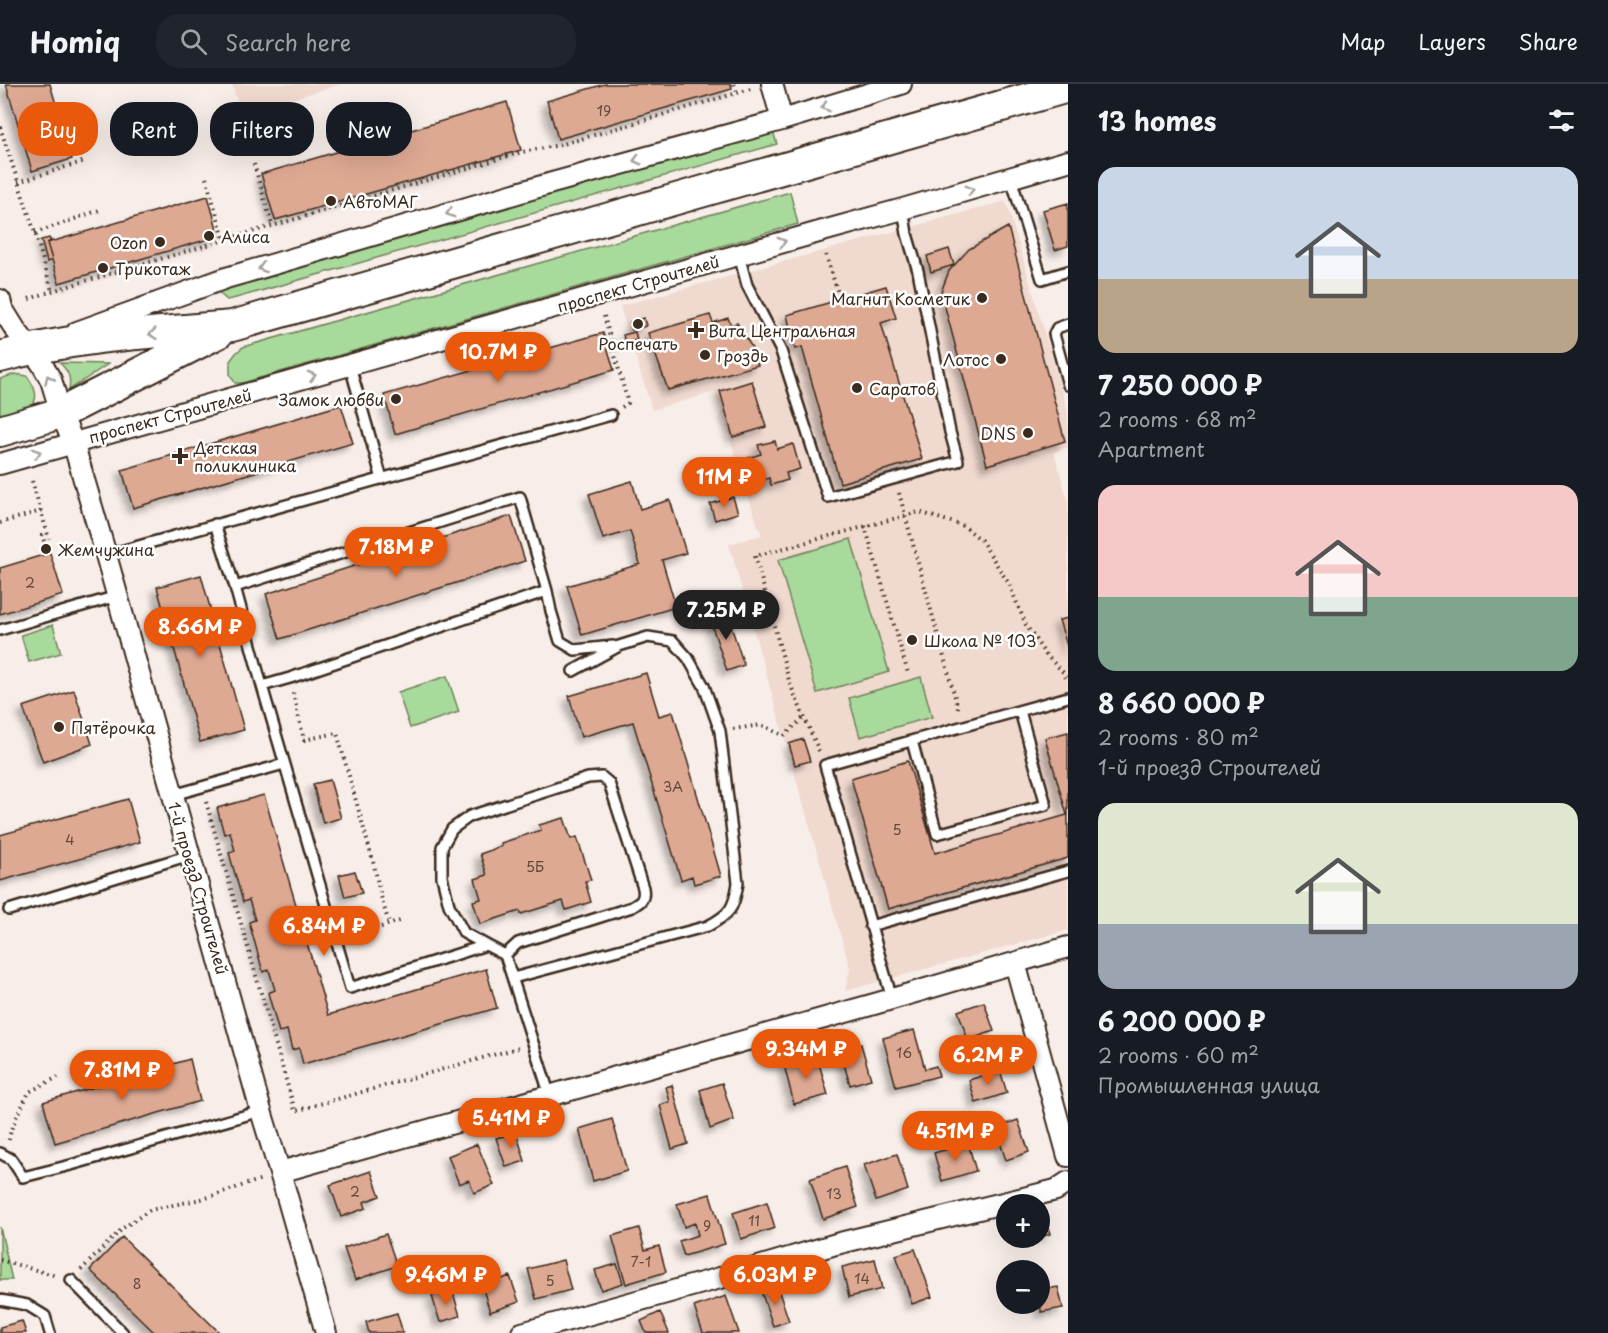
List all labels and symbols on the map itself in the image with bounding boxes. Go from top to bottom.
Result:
house number: 19 [597,100,611,121]
one-way arrow [820,100,831,112]
one-way arrow [632,153,643,165]
one-way arrow [964,185,975,197]
place label: АвтоМАГ [343,189,418,213]
marker: АвтоМАГ [324,194,338,208]
one-way arrow [445,206,456,218]
place label: Алиса [221,224,270,248]
marker: Алиса [202,229,216,243]
place label: Ozon [110,230,148,254]
marker: Ozon [153,235,167,249]
one-way arrow [776,237,787,249]
street label: проспект Строителей [554,248,722,318]
place label: Трикотаж [115,256,191,280]
one-way arrow [258,260,268,273]
marker: Трикотаж [96,261,110,275]
place label: Магнит Косметик [831,286,970,310]
marker: Магнит Косметик [975,291,989,305]
marker: Роспечать [631,317,645,331]
place label: Вита Центральная [708,318,856,342]
marker: Вита Центральная [689,323,703,337]
one-way arrow [149,327,158,340]
place label: Роспечать [598,331,678,355]
pin: 10.7M ₽ [443,332,553,383]
place label: Гроздь [717,343,768,367]
place label: Лотос [943,347,989,371]
marker: Гроздь [698,348,712,362]
marker: Лотос [994,352,1008,366]
one-way arrow [306,371,317,383]
one-way arrow [44,375,56,386]
place label: Саратов [869,376,936,400]
marker: Саратов [850,381,864,395]
street label: проспект Строителей [86,382,254,448]
place label: Замок любви [279,387,384,411]
marker: Замок любви [389,392,403,406]
place label: DNS [981,421,1016,445]
marker: DNS [1021,426,1035,440]
place label: Детская поликлиника [193,435,296,477]
marker: Детская поликлиника [171,447,189,465]
one-way arrow [31,448,42,460]
pin: 11M ₽ [682,457,766,508]
pin: 7.18M ₽ [341,527,451,578]
place label: Жемчужина [58,537,154,561]
marker: Жемчужина [39,542,53,556]
house number: 2 [25,572,35,593]
pin: 7.25M ₽ [671,590,781,641]
pin: 8.66M ₽ [145,607,255,658]
place label: Школа № 103 [924,628,1036,652]
marker: Школа № 103 [905,633,919,647]
place label: Пятёрочка [71,715,156,739]
marker: Пятёрочка [52,720,66,734]
house number: 3А [663,776,683,797]
street label: 1-й проезд Строителей [163,799,235,977]
house number: 5 [892,819,902,840]
house number: 4 [65,829,75,850]
house number: 5Б [526,856,544,877]
pin: 6.84M ₽ [269,906,379,957]
pin: 9.34M ₽ [751,1029,861,1080]
pin: 6.2M ₽ [939,1035,1037,1086]
house number: 16 [896,1042,912,1063]
pin: 7.81M ₽ [67,1050,177,1101]
pin: 5.41M ₽ [456,1098,566,1149]
pin: 4.51M ₽ [900,1111,1010,1162]
house number: 2 [350,1181,360,1202]
house number: 13 [826,1183,842,1204]
house number: 11 [748,1210,760,1231]
house number: 9 [703,1215,711,1236]
house number: 7-1 [631,1251,651,1272]
pin: 9.46M ₽ [391,1255,501,1306]
pin: 6.03M ₽ [720,1255,830,1306]
house number: 14 [854,1268,870,1289]
house number: 5 [545,1270,555,1291]
house number: 8 [133,1273,141,1294]

